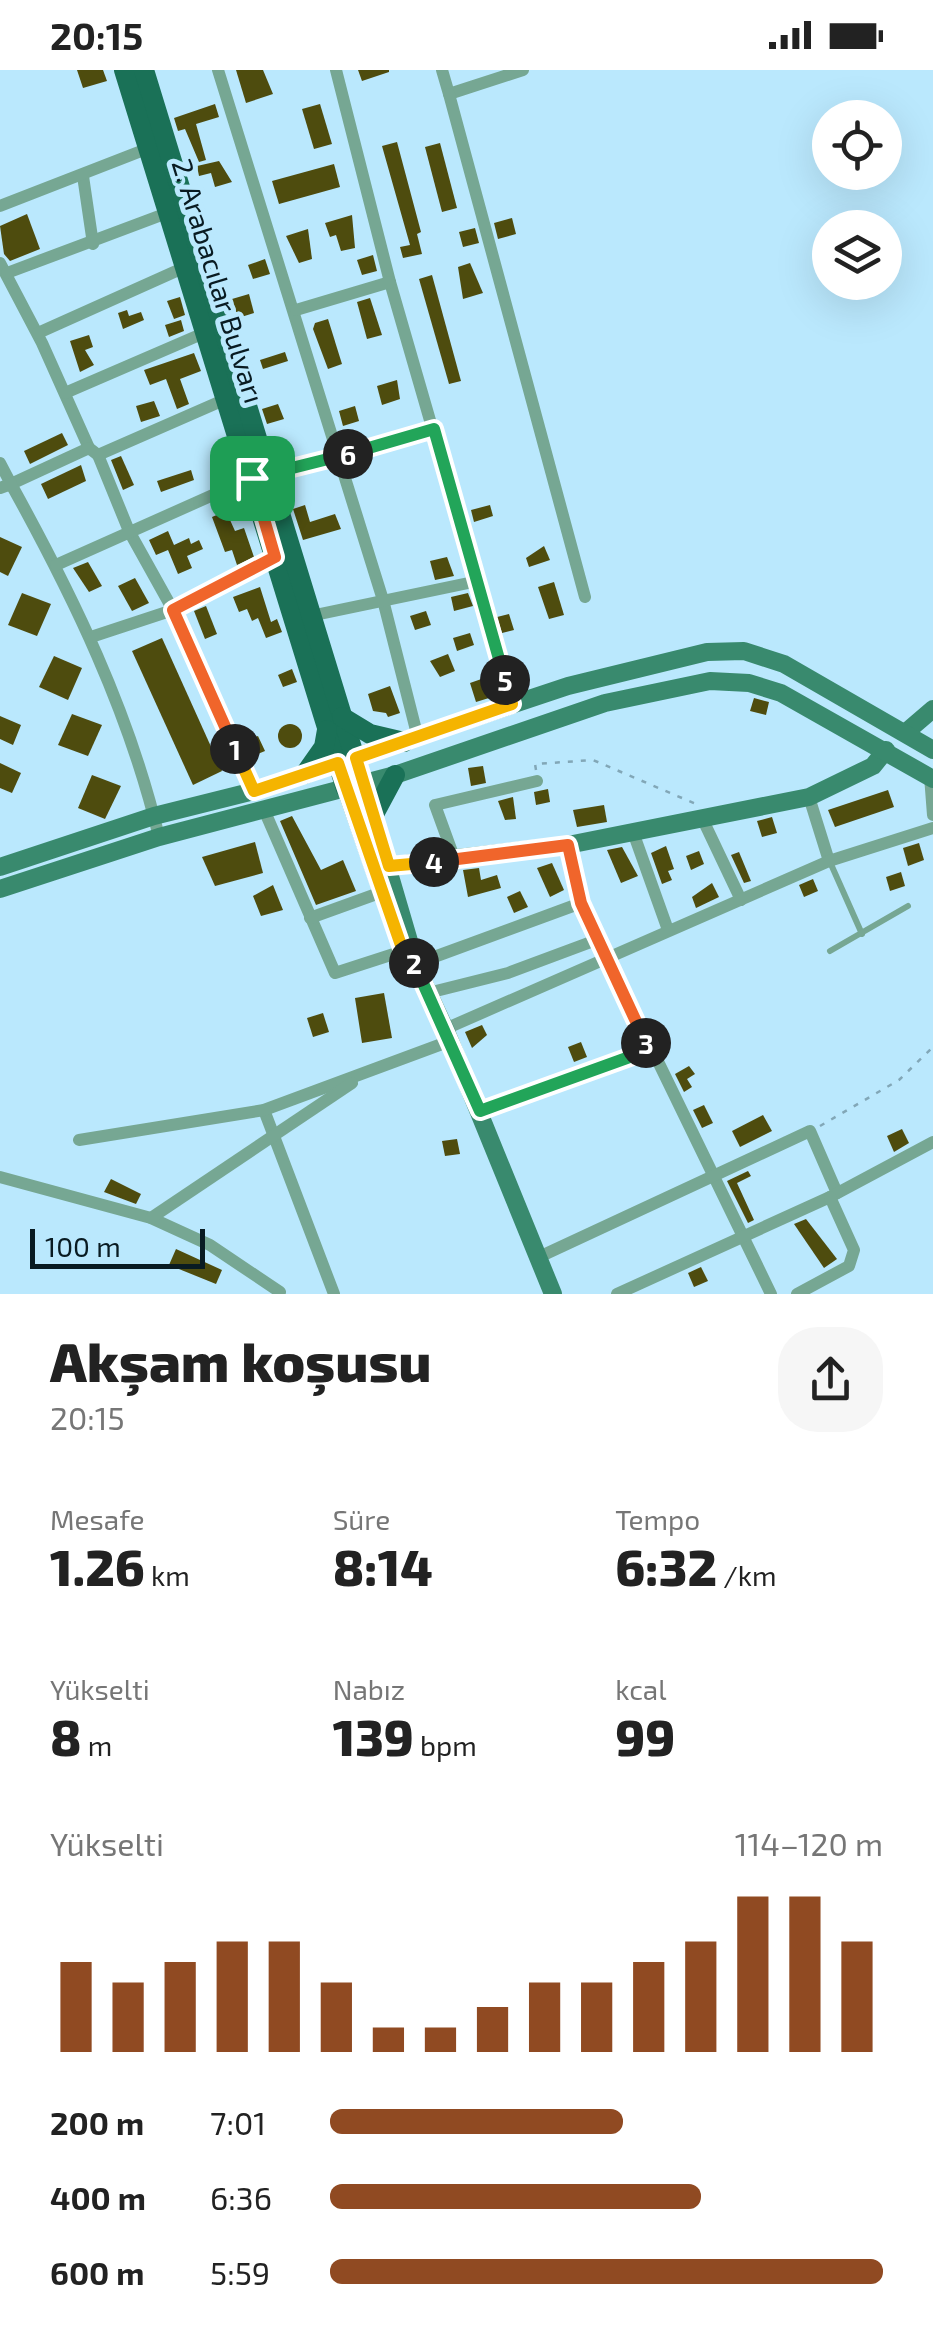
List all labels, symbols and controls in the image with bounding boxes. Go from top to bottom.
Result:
text: 20:15 [50,12,143,58]
map controls [812,100,902,300]
button: locate [812,100,902,190]
street label: 2. Arabacılar Bulvarı [166,154,272,407]
button: layers [812,210,902,300]
pin: 6 [323,429,373,479]
pin [210,436,295,521]
text: 6 [340,437,356,471]
icon: arrive [225,451,280,506]
pin: 5 [480,655,530,705]
text: 5 [497,663,513,697]
pin: 1 [210,724,260,774]
text: 1 [229,732,241,766]
pin: 4 [409,837,459,887]
text: 4 [425,845,443,879]
pin: 2 [389,938,439,988]
text: 2 [406,946,422,980]
pin: 3 [621,1018,671,1068]
text: 3 [638,1026,654,1060]
scale bar [30,1224,205,1268]
text: 100 m [45,1229,121,1263]
text: Akşam koşusu [50,1327,432,1393]
button: share [778,1327,883,1432]
text: 20:15 [50,1398,125,1436]
text: Mesafe [50,1502,145,1536]
text: Süre [333,1502,390,1536]
text: Tempo [615,1502,700,1536]
text: 1.26 [50,1536,145,1596]
text: 8:14 [333,1536,433,1596]
text: 6:32 [615,1536,717,1596]
text: km [145,1558,190,1592]
text: /km [717,1558,776,1592]
text: Yükselti [50,1672,150,1706]
text: Nabız [333,1672,405,1706]
text: kcal [615,1672,667,1706]
text: 8 [50,1706,82,1766]
text: 139 [333,1706,414,1766]
text: 99 [615,1706,675,1766]
text: m [82,1728,112,1762]
text: bpm [414,1728,477,1762]
text: Yükselti [50,1824,164,1862]
text: 114–120 m [735,1824,883,1862]
text: 200 m [50,2103,144,2141]
text: 7:01 [210,2103,266,2141]
text: 400 m [50,2178,146,2216]
text: 6:36 [210,2178,272,2216]
text: 600 m [50,2253,144,2291]
text: 5:59 [210,2253,270,2291]

